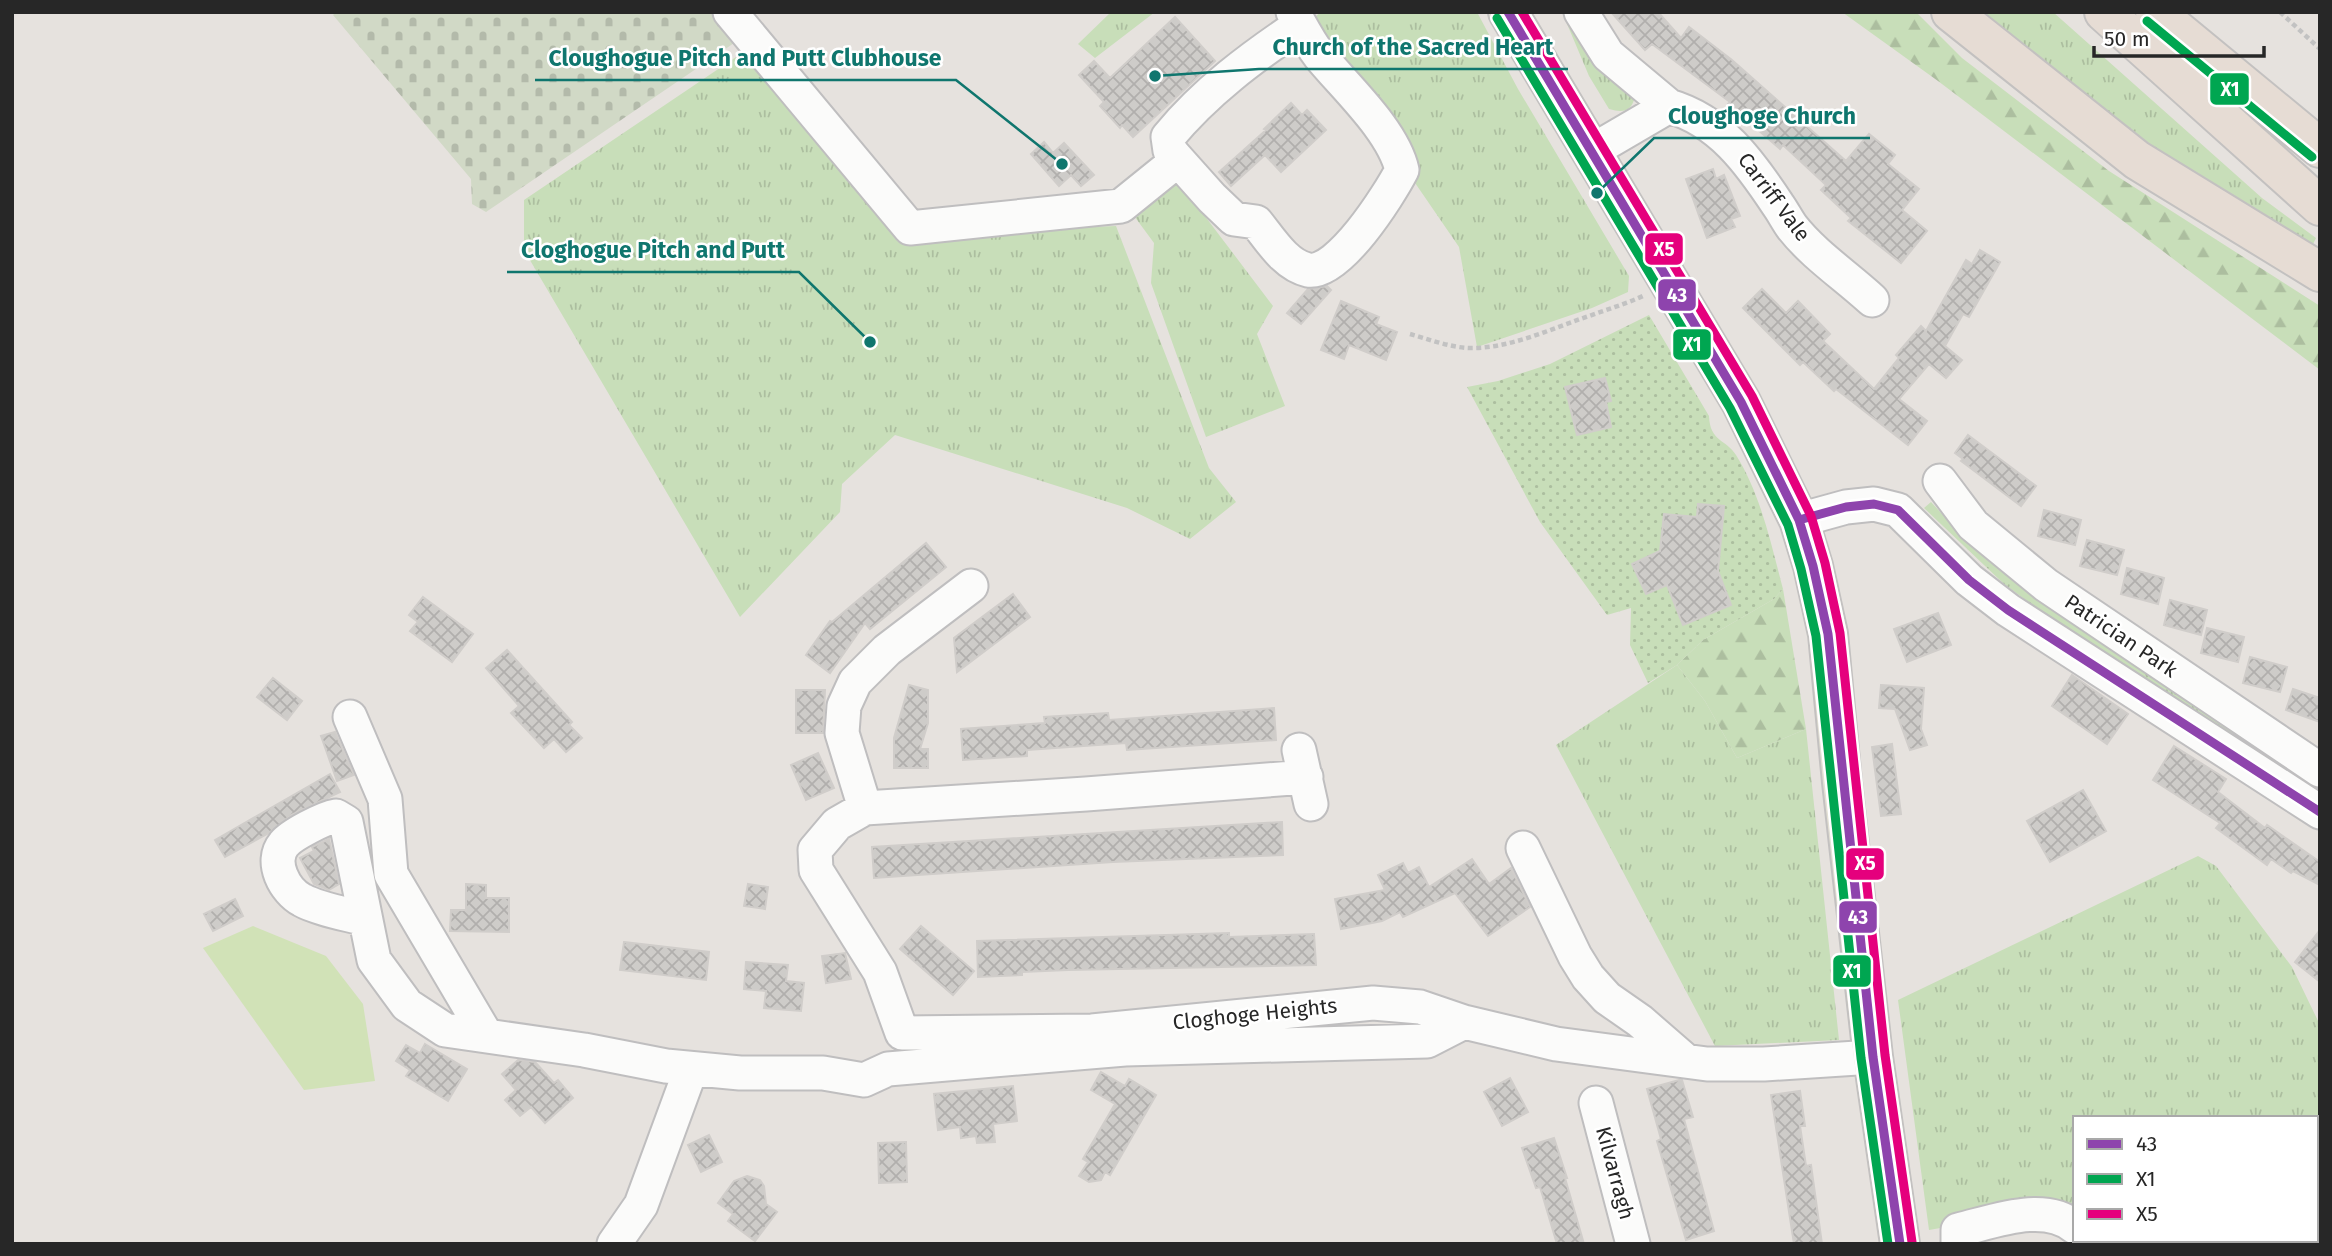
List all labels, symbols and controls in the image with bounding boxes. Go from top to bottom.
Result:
scale bar [2094,14,2264,58]
callout: Church of the Sacred Heart [1259,25,1568,69]
text: 50 m [2104,26,2150,52]
text: Church of the Sacred Heart [1273,33,1555,61]
callout: Cloughogue Pitch and Putt Clubhouse [535,36,956,80]
text: Cloughogue Pitch and Putt Clubhouse [549,44,942,72]
line badge: X1 [2209,72,2250,106]
text: X1 [2220,78,2239,101]
callout: Cloughoge Church [1654,94,1870,138]
text: Cloughoge Church [1668,102,1856,130]
street label: Carriff Vale [1732,148,1816,246]
callout: Cloghogue Pitch and Putt [507,228,799,272]
line badge: X5 [1644,232,1684,266]
text: Cloghogue Pitch and Putt [521,236,786,264]
text: X5 [1652,238,1675,261]
line badge: 43 [1657,278,1697,312]
text: 43 [1667,284,1687,307]
line badge: X1 [1672,328,1712,361]
text: X1 [1682,333,1701,356]
street label: Patrician Park [2060,589,2183,683]
line badge: X5 [1845,847,1885,881]
text: X5 [1853,852,1876,875]
line badge: 43 [1838,900,1878,934]
text: 43 [1848,906,1868,929]
line badge: X1 [1832,954,1872,988]
text: X1 [1842,960,1861,983]
street label: Cloghoge Heights [1171,992,1339,1036]
legend [2073,1116,2318,1242]
street label: Kilvarragh [1590,1123,1640,1223]
text: 43 [2136,1131,2157,1157]
text: X1 [2136,1166,2156,1192]
text: X5 [2136,1201,2158,1227]

